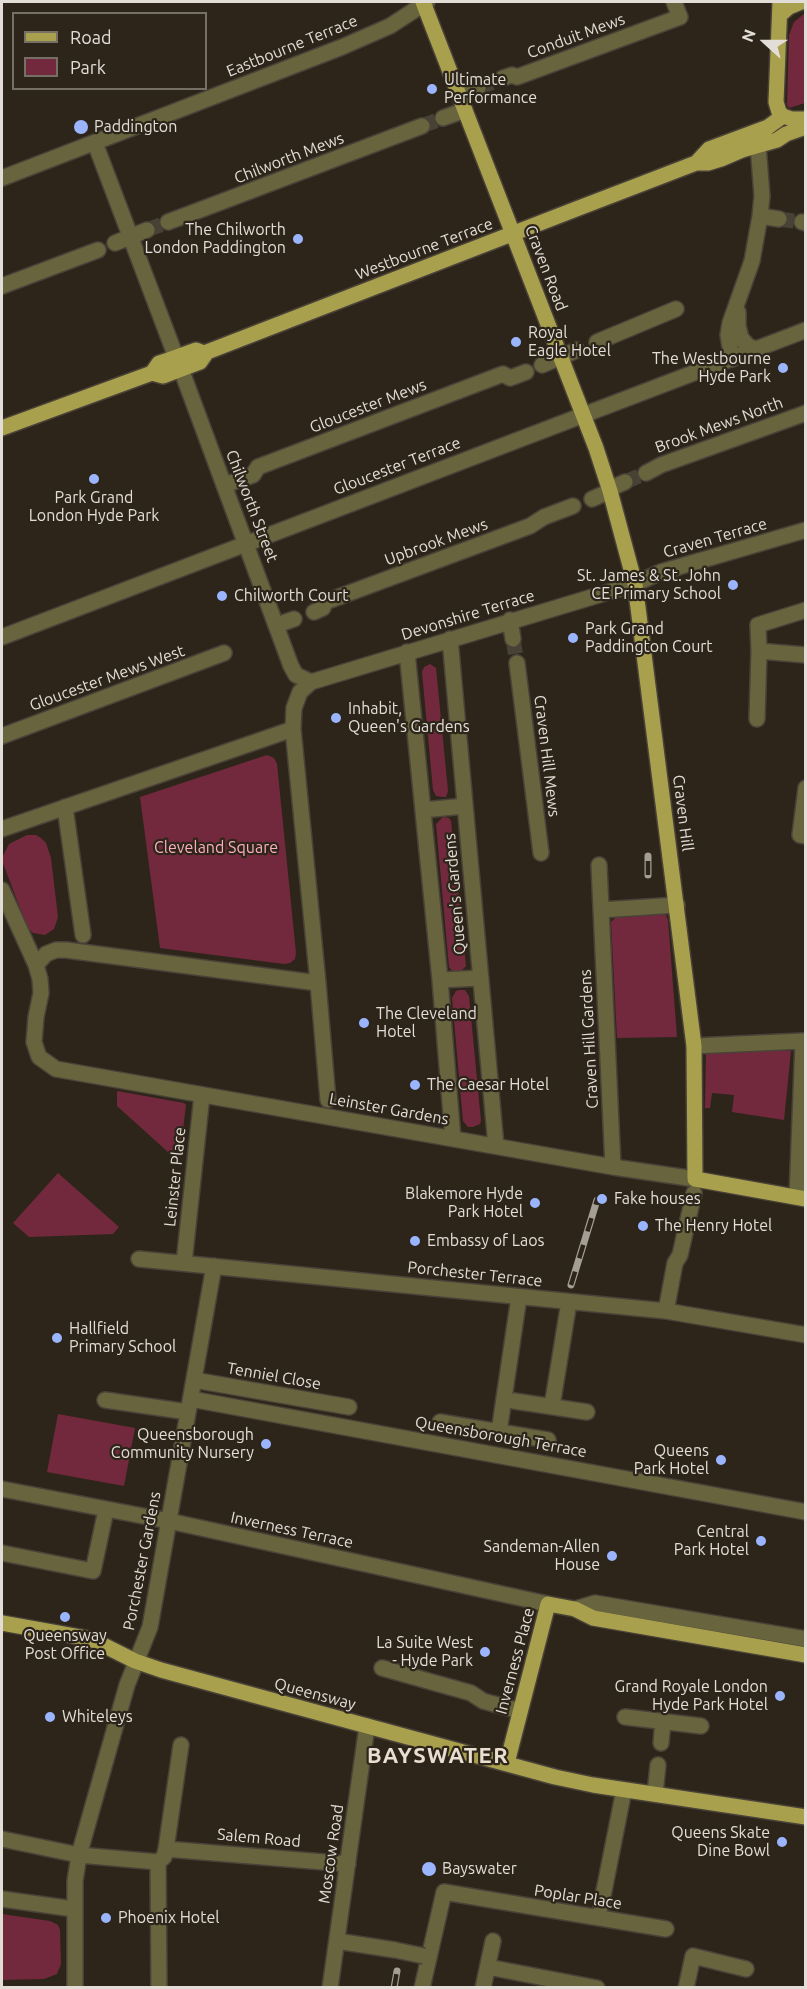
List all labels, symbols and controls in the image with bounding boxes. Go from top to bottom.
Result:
street label: Conduit Mews [524,9,628,63]
street label: Eastbourne Terrace [224,11,360,81]
legend [12,12,207,90]
north arrow [735,12,795,72]
text: Road [70,27,112,47]
text: N [738,27,759,44]
text: Park [70,57,106,77]
place label: Ultimate Performance [444,70,537,108]
marker: Ultimate Performance [425,82,439,96]
place label: Paddington [94,117,177,137]
marker: Paddington [72,118,90,136]
street label: Chilworth Mews [231,128,347,188]
street label: Westbourne Terrace [353,214,495,284]
place label: The Chilworth London Paddington [144,220,286,258]
street label: Craven Road [521,222,571,314]
marker: The Chilworth London Paddington [291,232,305,246]
place label: Royal Eagle Hotel [528,323,611,361]
marker: Royal Eagle Hotel [509,335,523,349]
place label: The Westbourne Hyde Park [652,349,771,387]
marker: The Westbourne Hyde Park [776,361,790,375]
street label: Gloucester Mews [307,375,429,437]
street label: Brook Mews North [652,393,786,457]
street label: Gloucester Terrace [331,433,463,499]
street label: Chilworth Street [222,447,282,565]
marker: Park Grand London Hyde Park [87,472,101,486]
place label: Park Grand London Hyde Park [29,488,159,526]
street label: Upbrook Mews [382,514,490,570]
street label: Craven Terrace [661,514,769,562]
place label: St. James & St. John CE Primary School [577,566,721,604]
marker: St. James & St. John CE Primary School [726,578,740,592]
place label: Chilworth Court [234,586,349,606]
street label: Devonshire Terrace [399,586,537,644]
marker: Chilworth Court [215,589,229,603]
place label: Park Grand Paddington Court [585,619,713,657]
marker: Park Grand Paddington Court [566,631,580,645]
street label: Gloucester Mews West [27,641,187,715]
street label: Craven Hill Mews [530,694,564,818]
place label: Inhabit, Queen's Gardens [348,699,470,737]
marker: Inhabit, Queen's Gardens [329,711,343,725]
street label: Craven Hill [669,774,697,852]
street label: Queen's Gardens [440,833,470,955]
park label: Cleveland Square [154,838,278,858]
street label: Craven Hill Gardens [576,969,602,1109]
place label: The Cleveland Hotel [376,1004,477,1042]
marker: The Cleveland Hotel [357,1016,371,1030]
place label: The Caesar Hotel [427,1075,549,1095]
marker: The Caesar Hotel [408,1078,422,1092]
street label: Leinster Gardens [328,1089,450,1129]
street label: Leinster Place [160,1126,190,1228]
place label: Blakemore Hyde Park Hotel [405,1184,523,1222]
place label: Fake houses [614,1189,701,1209]
marker: Fake houses [595,1192,609,1206]
marker: Blakemore Hyde Park Hotel [528,1196,542,1210]
place label: The Henry Hotel [655,1216,772,1236]
marker: The Henry Hotel [636,1219,650,1233]
place label: Embassy of Laos [427,1231,544,1251]
marker: Embassy of Laos [408,1234,422,1248]
street label: Porchester Terrace [407,1257,543,1291]
place label: Hallfield Primary School [69,1319,176,1357]
marker: Hallfield Primary School [50,1331,64,1345]
street label: Tenniel Close [226,1358,322,1394]
street label: Queensborough Terrace [414,1412,588,1462]
place label: Queensborough Community Nursery [111,1425,254,1463]
marker: Queensborough Community Nursery [259,1437,273,1451]
place label: Queens Park Hotel [634,1441,709,1479]
marker: Queens Park Hotel [714,1453,728,1467]
street label: Porchester Gardens [119,1490,165,1632]
street label: Inverness Terrace [229,1508,355,1552]
place label: Central Park Hotel [674,1522,749,1560]
marker: Central Park Hotel [754,1534,768,1548]
place label: Sandeman-Allen House [484,1537,600,1575]
marker: Sandeman-Allen House [605,1549,619,1563]
street label: Inverness Place [492,1606,538,1716]
marker: Queensway Post Office [58,1610,72,1624]
place label: Queensway Post Office [23,1626,107,1664]
place label: La Suite West - Hyde Park [376,1633,473,1671]
marker: La Suite West - Hyde Park [478,1645,492,1659]
street label: Queensway [272,1674,358,1714]
place label: Grand Royale London Hyde Park Hotel [615,1677,768,1715]
marker: Grand Royale London Hyde Park Hotel [773,1689,787,1703]
place label: Whiteleys [62,1707,133,1727]
marker: Whiteleys [43,1710,57,1724]
district label: BAYSWATER [367,1743,509,1769]
street label: Moscow Road [315,1803,347,1905]
place label: Queens Skate Dine Bowl [671,1823,770,1861]
street label: Salem Road [216,1825,302,1851]
marker: Queens Skate Dine Bowl [775,1835,789,1849]
place label: Bayswater [442,1859,517,1879]
marker: Bayswater [420,1860,438,1878]
street label: Poplar Place [533,1881,623,1913]
place label: Phoenix Hotel [118,1908,219,1928]
marker: Phoenix Hotel [99,1911,113,1925]

